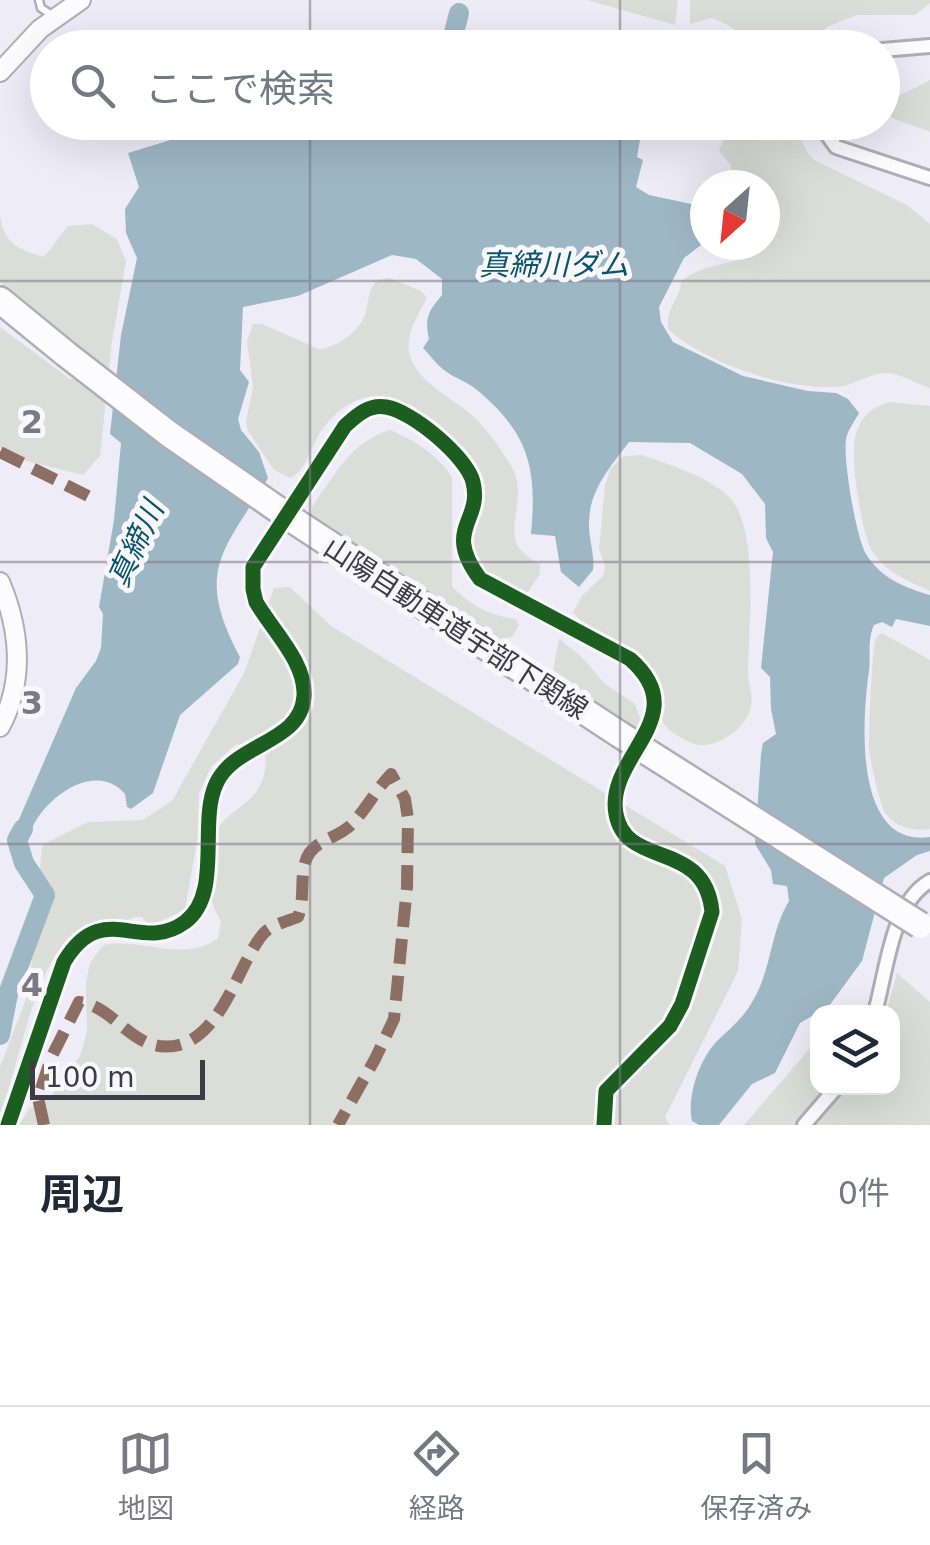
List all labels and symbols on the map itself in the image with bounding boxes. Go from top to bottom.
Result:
north arrow [690,170,780,260]
water label: 真締川ダム [479,247,629,282]
text: 2 [21,403,43,441]
water label: 真締川 [101,493,172,592]
street label: 山陽自動車道宇部下関線 [318,531,594,726]
text: 3 [21,684,43,722]
text: 4 [21,966,43,1004]
scale bar [30,1055,205,1100]

